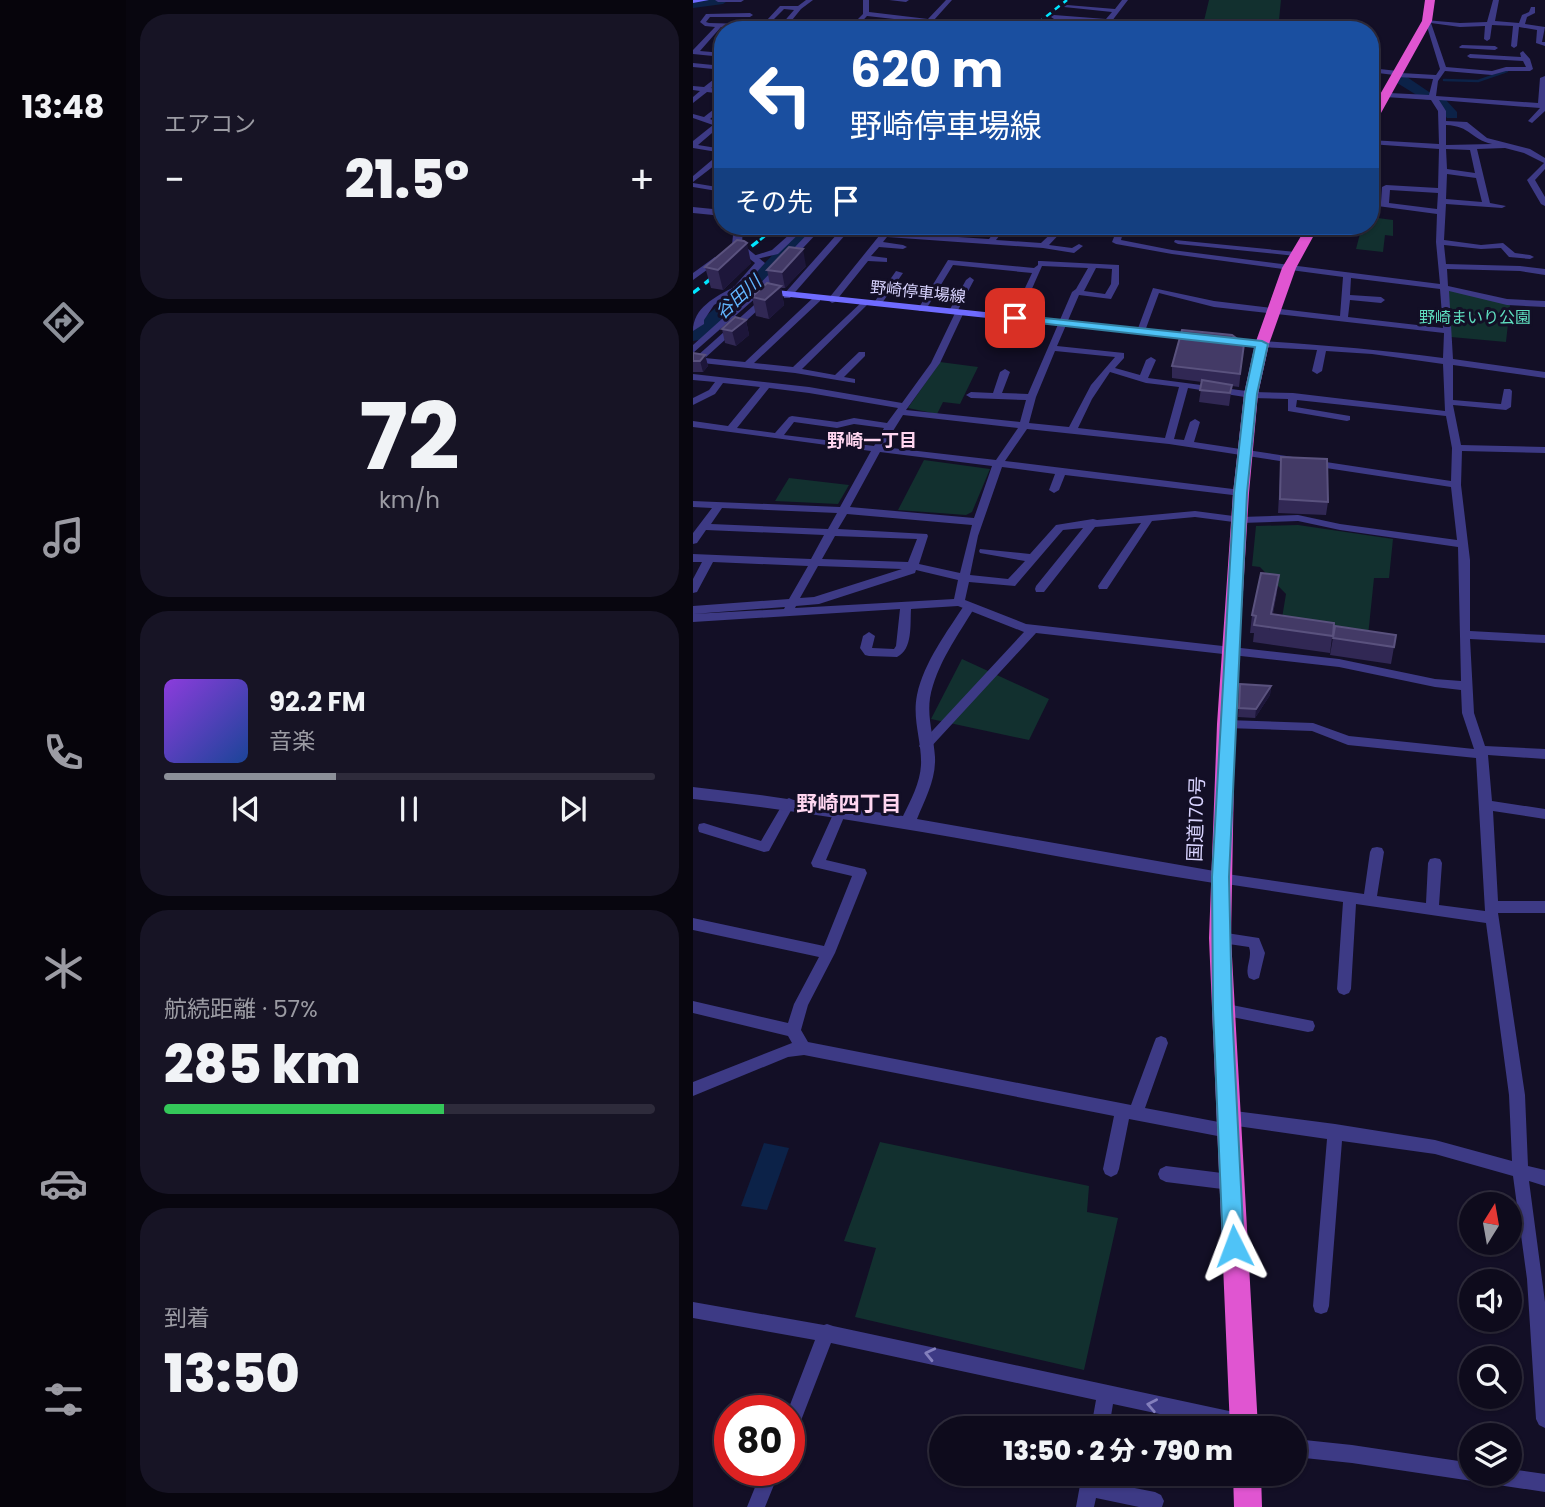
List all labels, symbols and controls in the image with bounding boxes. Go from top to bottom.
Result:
text: 620 m [850,36,1003,104]
icon: left [735,49,826,140]
text: 13:48 [22,84,104,129]
text: 野崎停車場線 [850,103,1042,148]
text: エアコン [164,108,256,140]
text: 21.5° [345,143,469,216]
text: − [164,153,185,206]
text: + [629,153,655,206]
icon: arrive [827,182,865,220]
text: その先 [735,184,813,220]
water label: 谷田川 [710,268,768,324]
street label: 野崎停車場線 [869,276,967,308]
pin [985,288,1045,348]
icon: directions [39,298,88,347]
icon: arrive [996,299,1034,337]
park label: 野崎まいり公園 [1419,306,1531,329]
text: 72 [359,373,460,501]
district label: 野崎一丁目 [827,428,917,453]
text: km/h [379,484,440,516]
icon: music [39,513,88,562]
text: 92.2 FM [269,684,366,720]
text: 音楽 [269,725,315,757]
icon: phone [39,728,88,777]
street label: 国道170号 [1181,776,1211,862]
district label: 野崎四丁目 [797,789,902,818]
icon: previous [227,790,265,828]
icon: pause [390,790,428,828]
icon: next [554,790,592,828]
icon: climate [39,944,88,993]
text: 航続距離 · 57% [164,993,318,1025]
text: 285 km [164,1028,361,1101]
icon: car [39,1159,88,1208]
north arrow [1459,1192,1523,1255]
map controls [1459,1192,1522,1486]
position arrow [1197,1209,1271,1283]
button: sound [1459,1269,1522,1332]
text: 到着 [164,1302,210,1334]
text: 13:50 [164,1337,300,1410]
button: search [1459,1346,1522,1409]
one-way arrow [925,1348,937,1362]
icon: filters [39,1375,88,1424]
speed limit sign: 80 [714,1395,805,1486]
one-way arrow [1146,1398,1158,1413]
button: layers [1459,1423,1522,1486]
text: 13:50 · 2 分 · 790 m [1003,1433,1233,1469]

